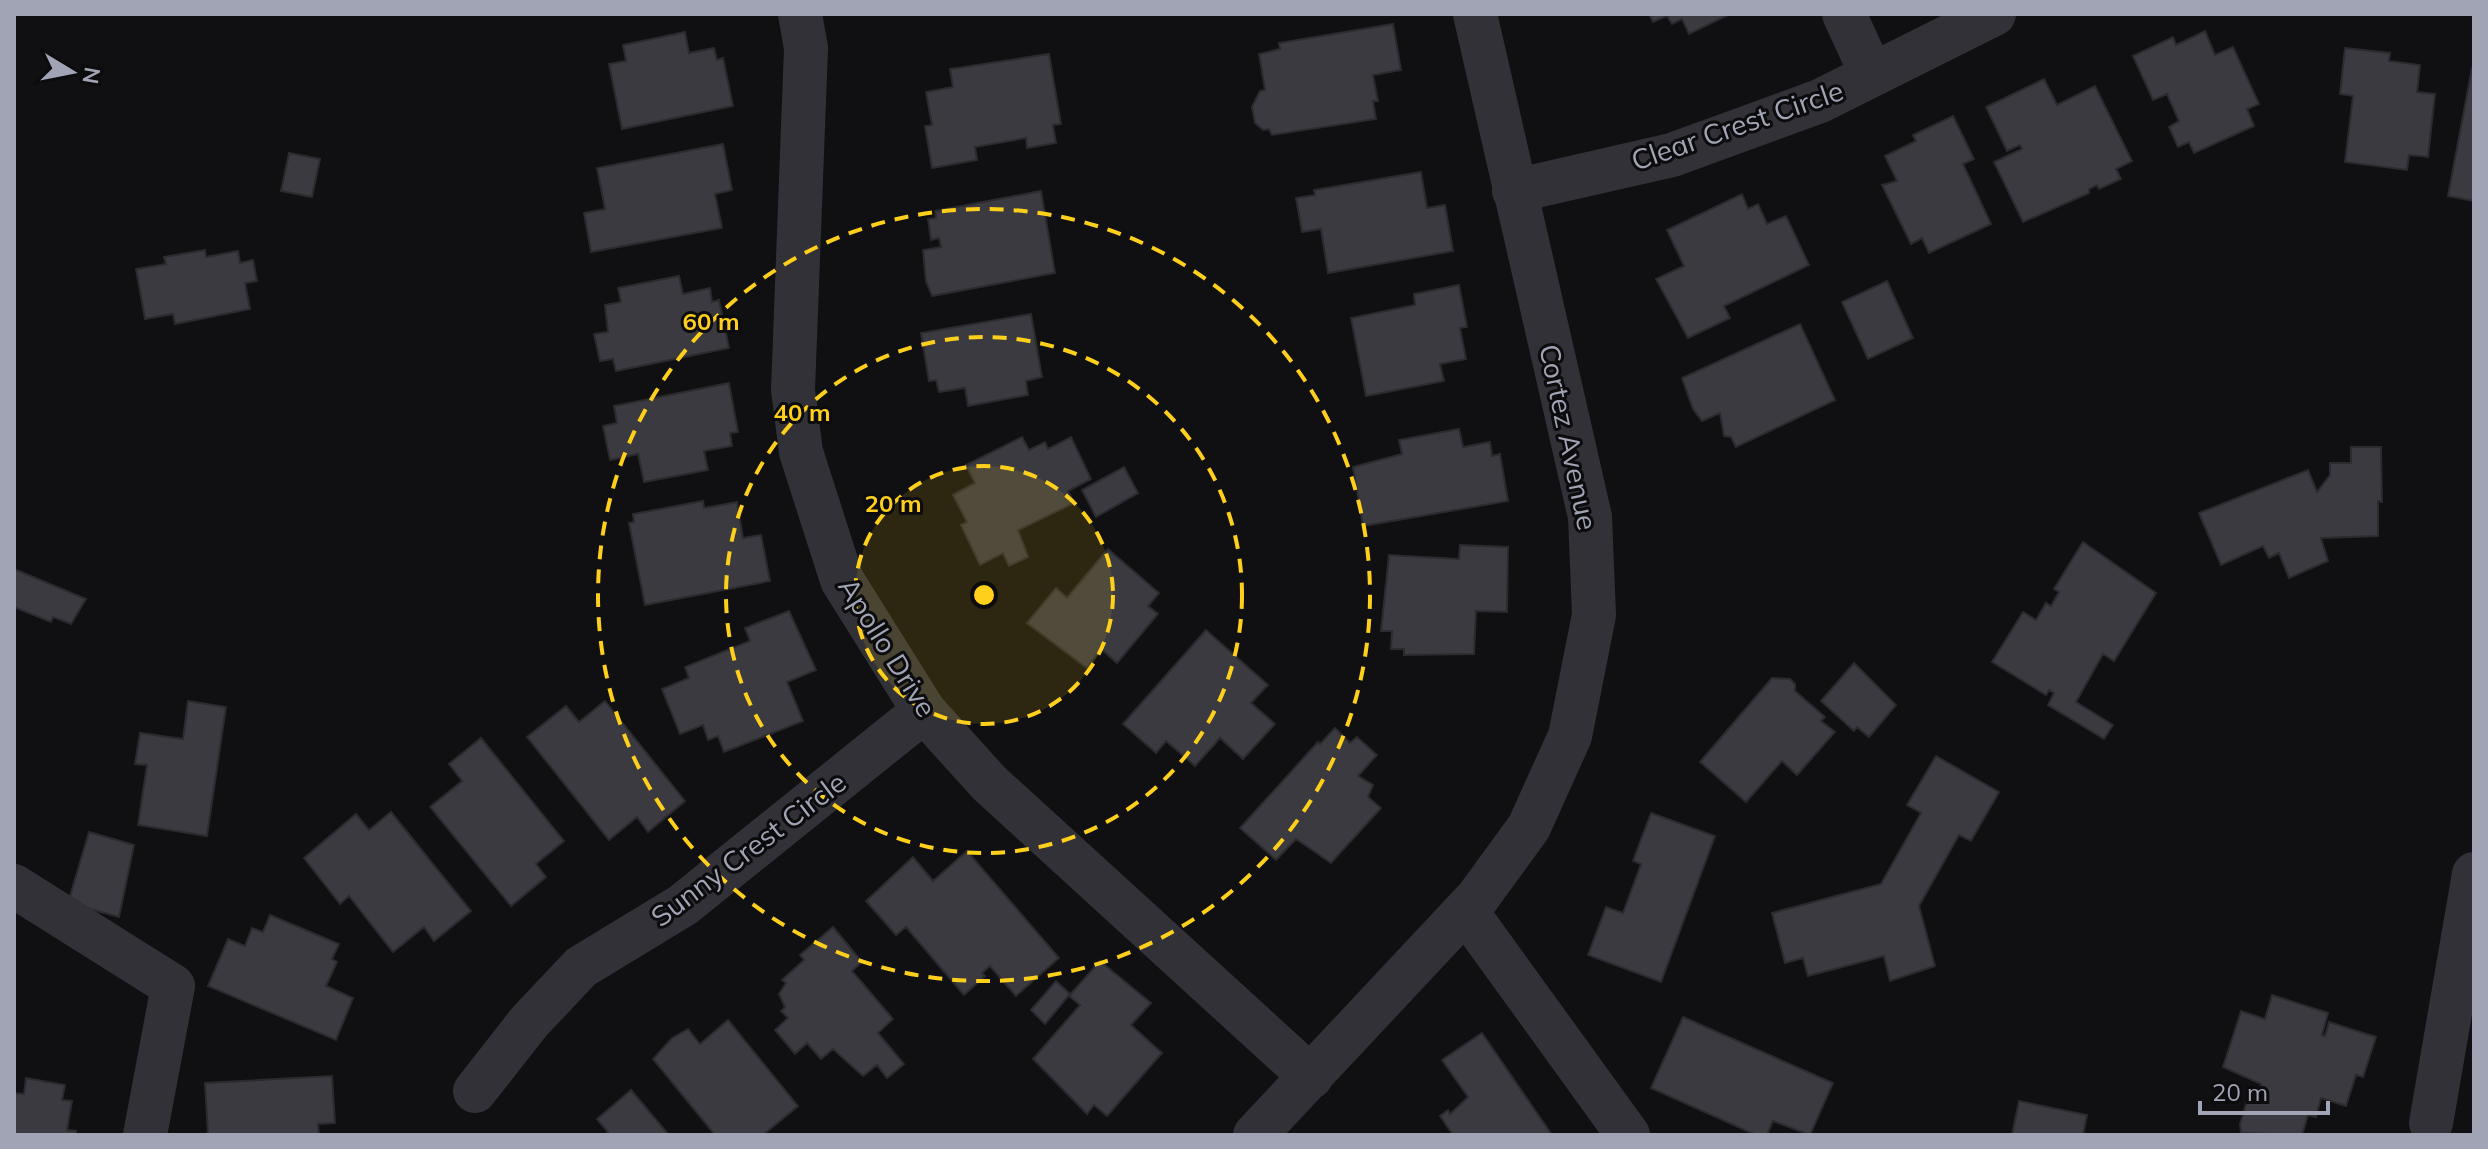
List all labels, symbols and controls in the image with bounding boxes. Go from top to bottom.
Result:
north arrow [32,32,112,112]
text: N [76,65,107,86]
street label: Clear Crest Circle [1626,72,1848,178]
text: 60 m [683,306,739,336]
street label: Cortez Avenue [1532,341,1606,533]
text: 40 m [774,397,830,427]
text: 20 m [865,488,921,518]
street label: Apollo Drive [831,571,945,723]
centre of rings [970,581,998,609]
street label: Sunny Crest Circle [644,764,852,934]
scale bar [2200,1065,2328,1115]
text: 20 m [2212,1077,2268,1107]

